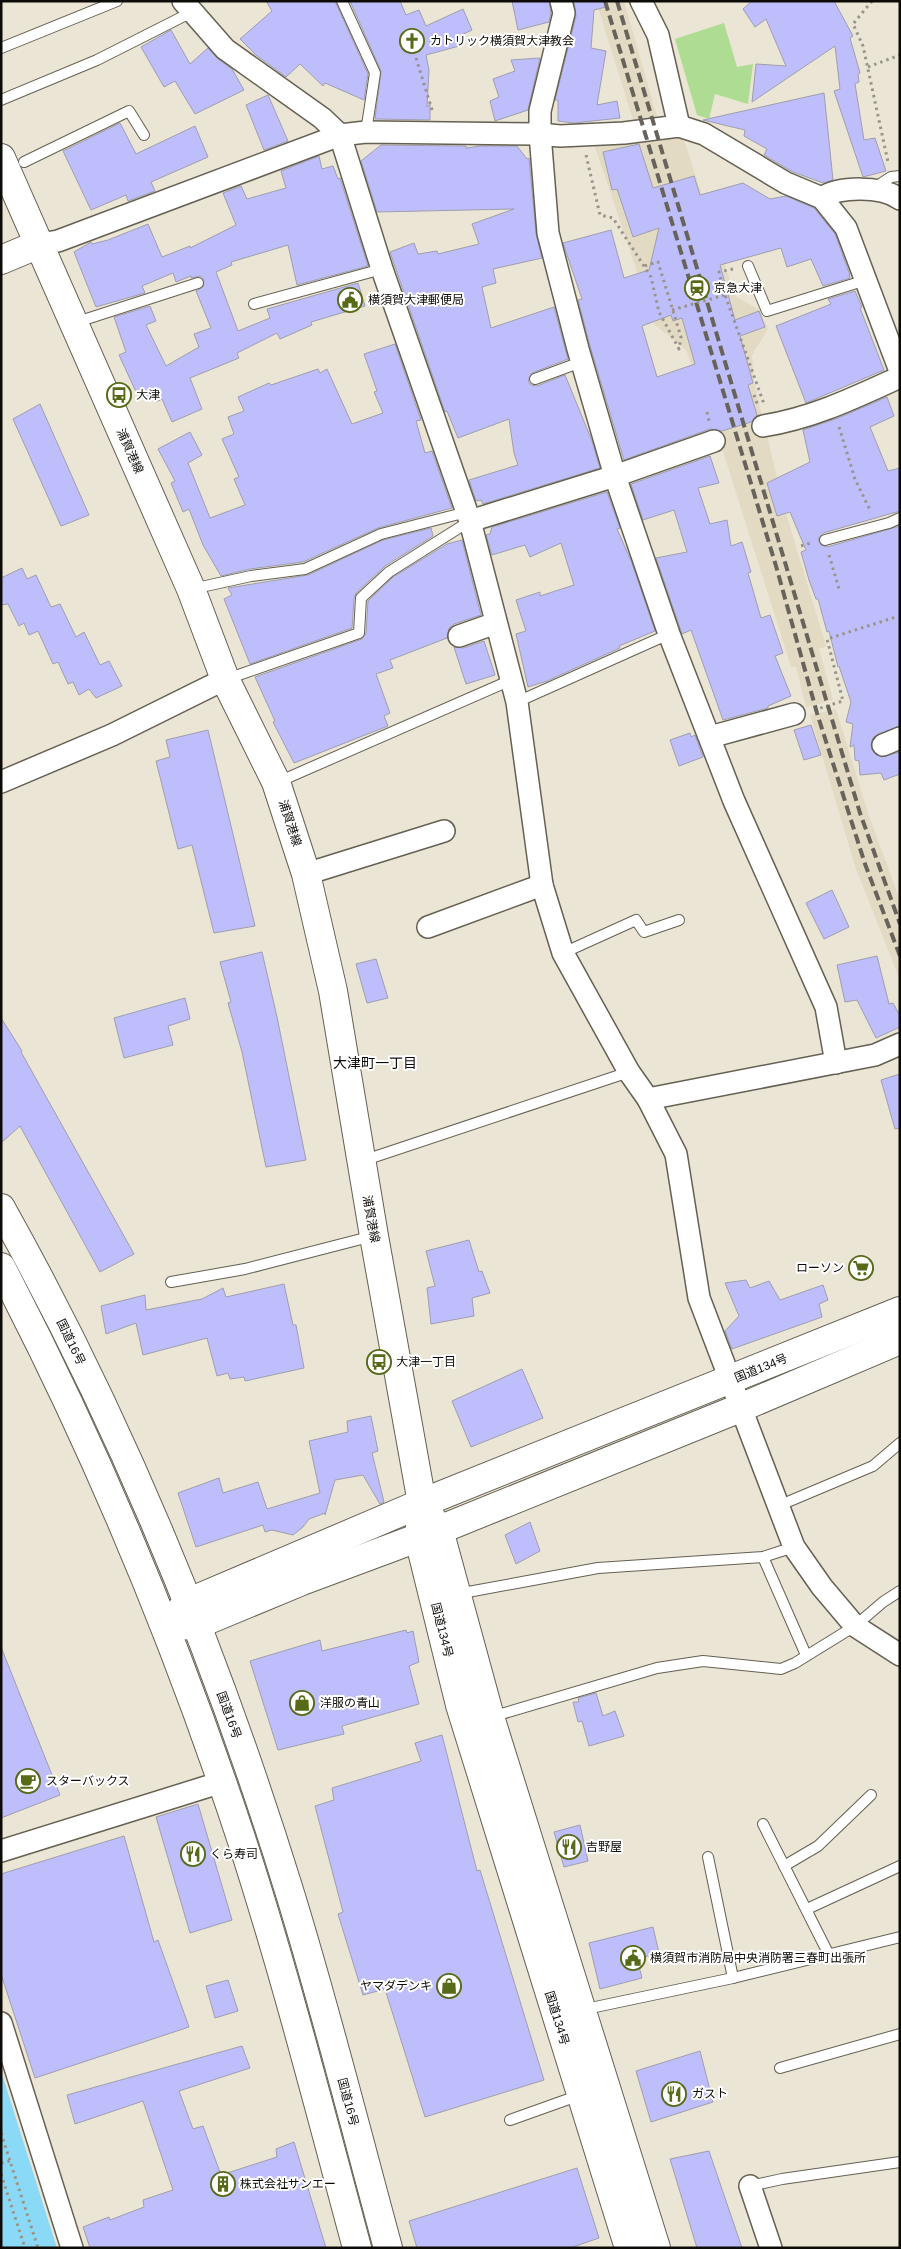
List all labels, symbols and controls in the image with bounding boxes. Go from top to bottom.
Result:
church icon: カトリック横須賀大津教会 [399,28,425,54]
place label: カトリック横須賀大津教会 [430,34,574,48]
station icon: 京急大津 [684,275,710,301]
place label: 京急大津 [714,281,762,295]
public building icon: 横須賀大津郵便局 [337,287,363,313]
place label: 横須賀大津郵便局 [368,293,464,307]
bus stop icon: 大津 [106,382,132,408]
place label: 大津 [136,388,160,402]
street label: 浦賀港線 [114,426,146,476]
street label: 浦賀港線 [276,798,304,848]
district label: 大津町一丁目 [333,1055,417,1071]
street label: 浦賀港線 [360,1194,382,1244]
supermarket icon: ローソン [848,1255,874,1281]
place label: ローソン [796,1261,844,1275]
street label: 国道16号 [54,1317,88,1367]
bus stop icon: 大津一丁目 [366,1349,392,1375]
street label: 国道134号 [732,1351,790,1385]
place label: 大津一丁目 [396,1355,456,1369]
street label: 国道134号 [428,1601,456,1659]
street label: 国道16号 [214,1689,244,1741]
shop icon: 洋服の青山 [289,1690,315,1716]
place label: 洋服の青山 [320,1696,380,1710]
cafe icon: スターバックス [15,1768,41,1794]
place label: スターバックス [46,1774,130,1788]
restaurant icon: 吉野屋 [556,1834,582,1860]
place label: 吉野屋 [586,1840,622,1854]
restaurant icon: くら寿司 [180,1841,206,1867]
place label: くら寿司 [210,1847,258,1861]
public building icon: 横須賀市消防局中央消防署三春町出張所 [620,1945,646,1971]
place label: 横須賀市消防局中央消防署三春町出張所 [650,1951,866,1965]
shop icon: ヤマダデンキ [436,1973,462,1999]
place label: ヤマダデンキ [360,1979,432,1993]
street label: 国道134号 [542,1989,572,2047]
street label: 国道16号 [335,2076,361,2128]
restaurant icon: ガスト [661,2081,687,2107]
place label: ガスト [692,2087,728,2101]
building icon: 株式会社サンエー [210,2171,236,2197]
place label: 株式会社サンエー [240,2177,336,2191]

